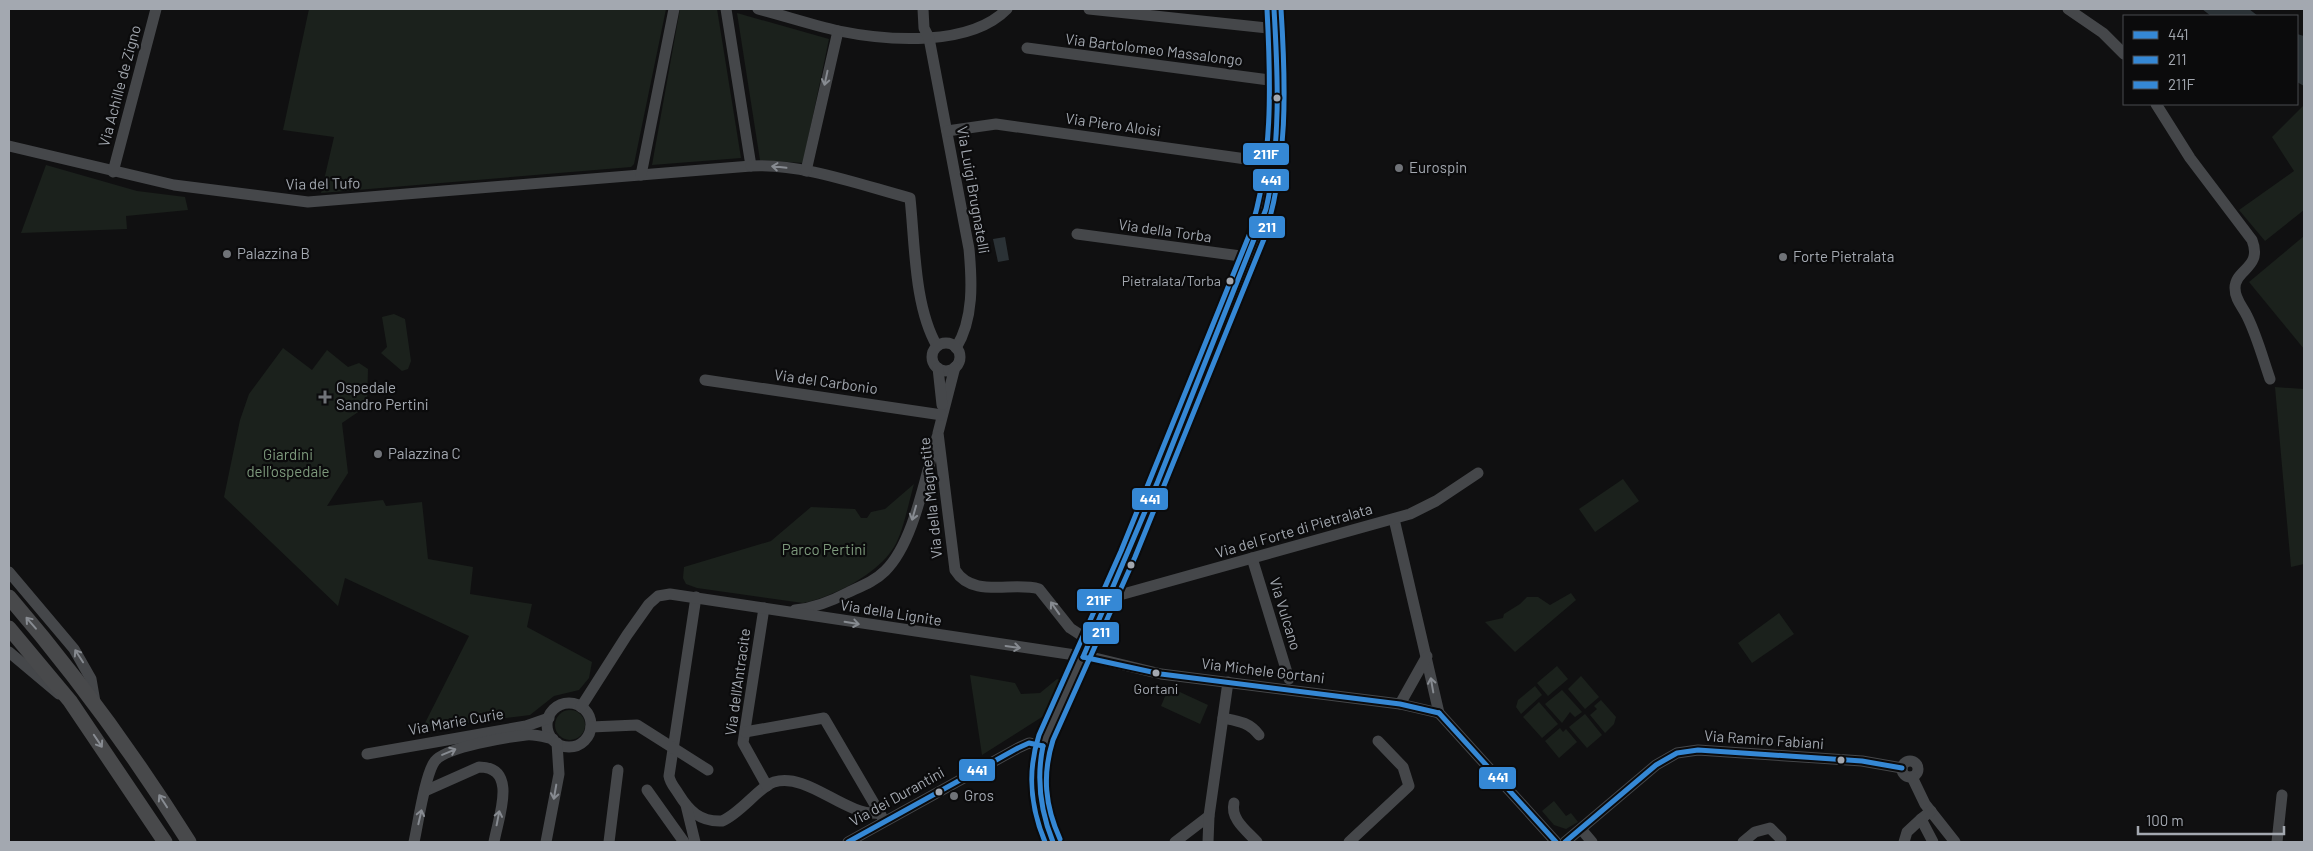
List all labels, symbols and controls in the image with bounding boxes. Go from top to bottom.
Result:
legend [2123,15,2298,105]
street label: Via Achille de Zigno [94,23,144,149]
text: 441 [2168,25,2188,43]
street label: Via Bartolomeo Massalongo [1064,29,1244,69]
text: 211 [2168,50,2186,68]
one-way arrow [821,69,830,85]
text: 211F [2168,75,2195,93]
unlabelled marker [1272,93,1282,103]
street label: Via Piero Aloisi [1064,108,1162,140]
street label: Via Luigi Brugnatelli [954,125,994,255]
line badge: 211F [1242,142,1290,166]
text: 211F [1253,145,1279,162]
place label: Eurospin [1409,158,1467,176]
one-way arrow [771,162,787,172]
marker: Eurospin [1393,162,1405,174]
line badge: 441 [1252,168,1290,192]
text: 441 [1261,171,1281,188]
street label: Via del Tufo [285,173,360,193]
street label: Via della Torba [1117,215,1213,245]
line badge: 211 [1248,215,1286,239]
text: 211 [1258,218,1276,235]
place label: Palazzina B [237,244,310,262]
place label: Forte Pietralata [1793,247,1894,265]
marker: Palazzina B [221,248,233,260]
marker: Forte Pietralata [1777,251,1789,263]
place label: Pietralata/Torba [1122,272,1221,289]
marker: Pietralata/Torba [1225,276,1235,286]
street label: Via del Carbonio [773,365,879,397]
place label: Ospedale Sandro Pertini [336,378,429,413]
marker: Ospedale Sandro Pertini [318,390,332,404]
street label: Via della Magnetite [915,437,945,560]
place label: Palazzina C [388,444,461,462]
park label: Giardini dell'ospedale [246,445,330,480]
marker: Palazzina C [372,448,384,460]
line badge: 441 [1131,487,1169,511]
text: 441 [1140,490,1160,507]
street label: Via del Forte di Pietralata [1213,499,1374,561]
one-way arrow [909,505,919,521]
park label: Parco Pertini [782,540,866,558]
unlabelled marker [1126,560,1136,570]
street label: Via Vulcano [1266,575,1306,652]
line badge: 211F [1076,588,1123,612]
text: 211F [1086,591,1112,608]
street label: Via della Lignite [839,595,943,629]
one-way arrow [1050,602,1060,616]
one-way arrow [26,617,37,630]
one-way arrow [844,618,860,628]
line badge: 211 [1082,621,1120,645]
text: 211 [1092,623,1110,640]
street label: Via dell'Antracite [721,627,753,737]
one-way arrow [1004,642,1020,652]
one-way arrow [74,650,84,664]
street label: Via Michele Gortani [1200,654,1326,687]
marker: Gortani [1151,668,1161,678]
one-way arrow [1427,677,1437,693]
place label: Gortani [1134,680,1178,697]
street label: Via Marie Curie [407,704,505,738]
street label: Via Ramiro Fabiani [1703,726,1825,752]
one-way arrow [93,734,103,748]
one-way arrow [441,747,456,756]
unlabelled marker [1836,755,1846,765]
line badge: 441 [958,758,996,782]
text: 441 [967,761,987,778]
street label: Via dei Durantini [846,763,947,830]
line badge: 441 [1478,766,1517,790]
text: 441 [1488,768,1508,785]
one-way arrow [550,783,560,799]
place label: Gros [964,786,994,804]
unlabelled marker [934,787,944,797]
marker: Gros [948,790,960,802]
one-way arrow [158,794,168,808]
scale bar [2138,804,2284,836]
one-way arrow [416,809,425,825]
one-way arrow [494,811,503,827]
text: 100 m [2146,811,2184,829]

